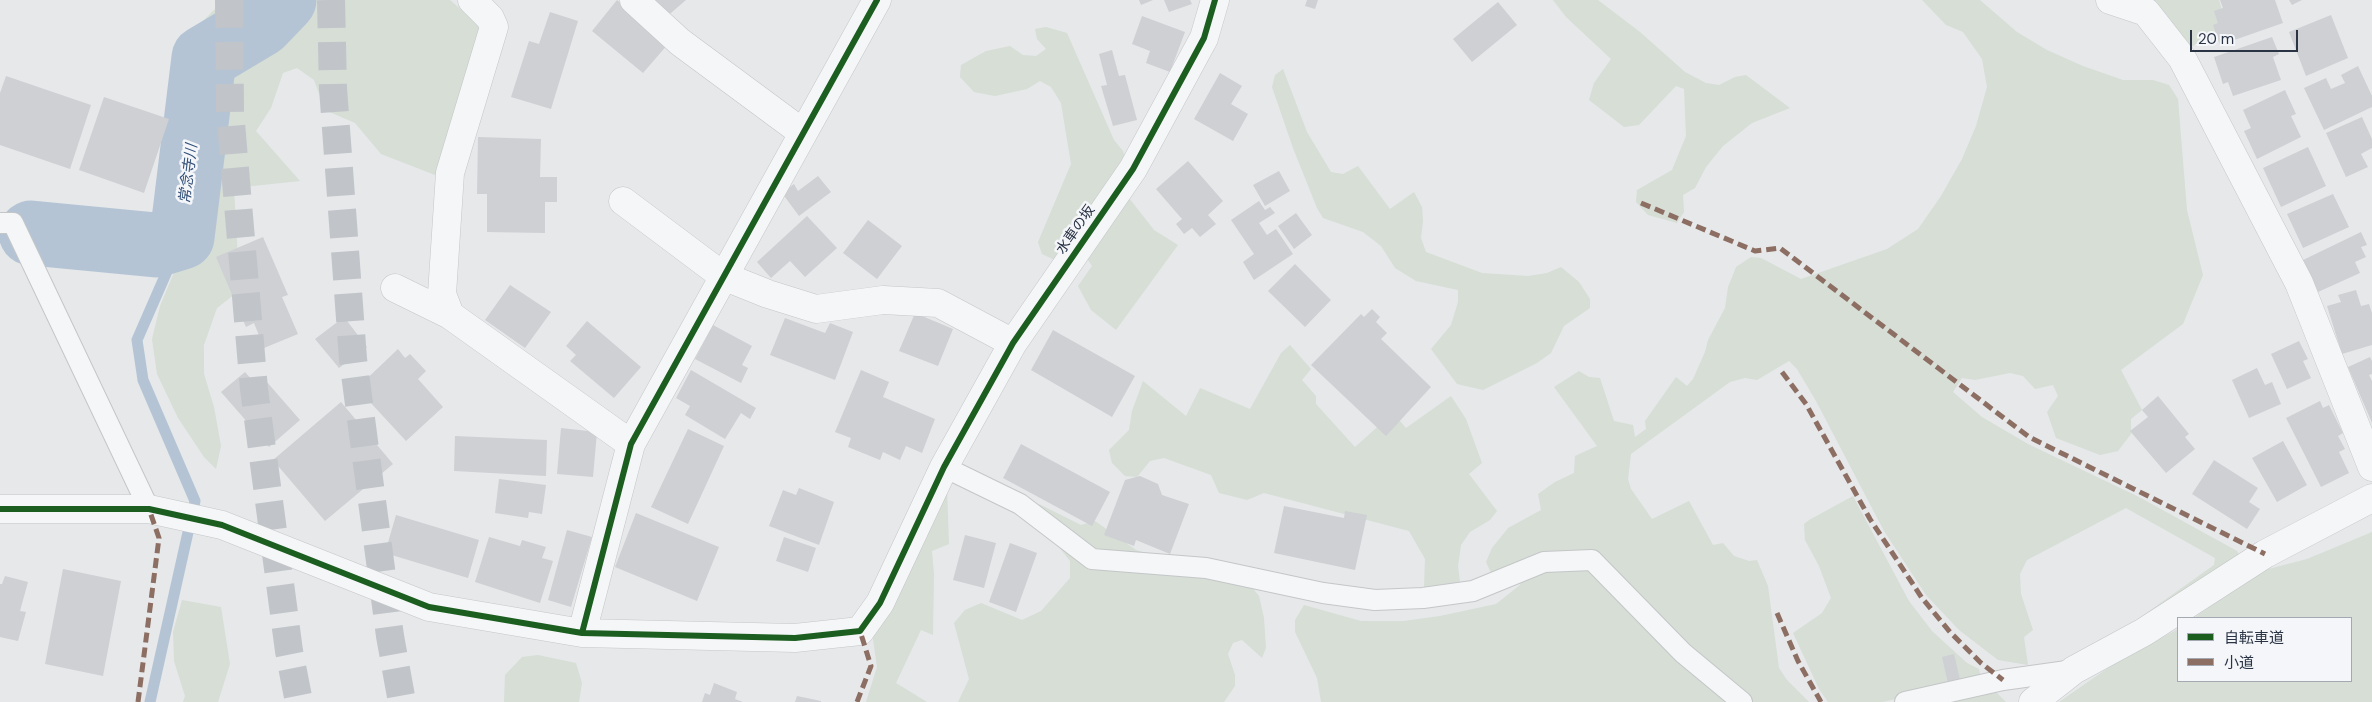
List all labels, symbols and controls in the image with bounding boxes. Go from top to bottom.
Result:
scale bar [2192,20,2300,52]
text: 20 m [2198,29,2234,49]
water label: 常念寺川 [176,143,202,205]
street label: 水車の坂 [1053,202,1099,258]
legend [2177,617,2352,682]
text: 自転車道 [2224,628,2284,648]
text: 小道 [2224,653,2254,673]

